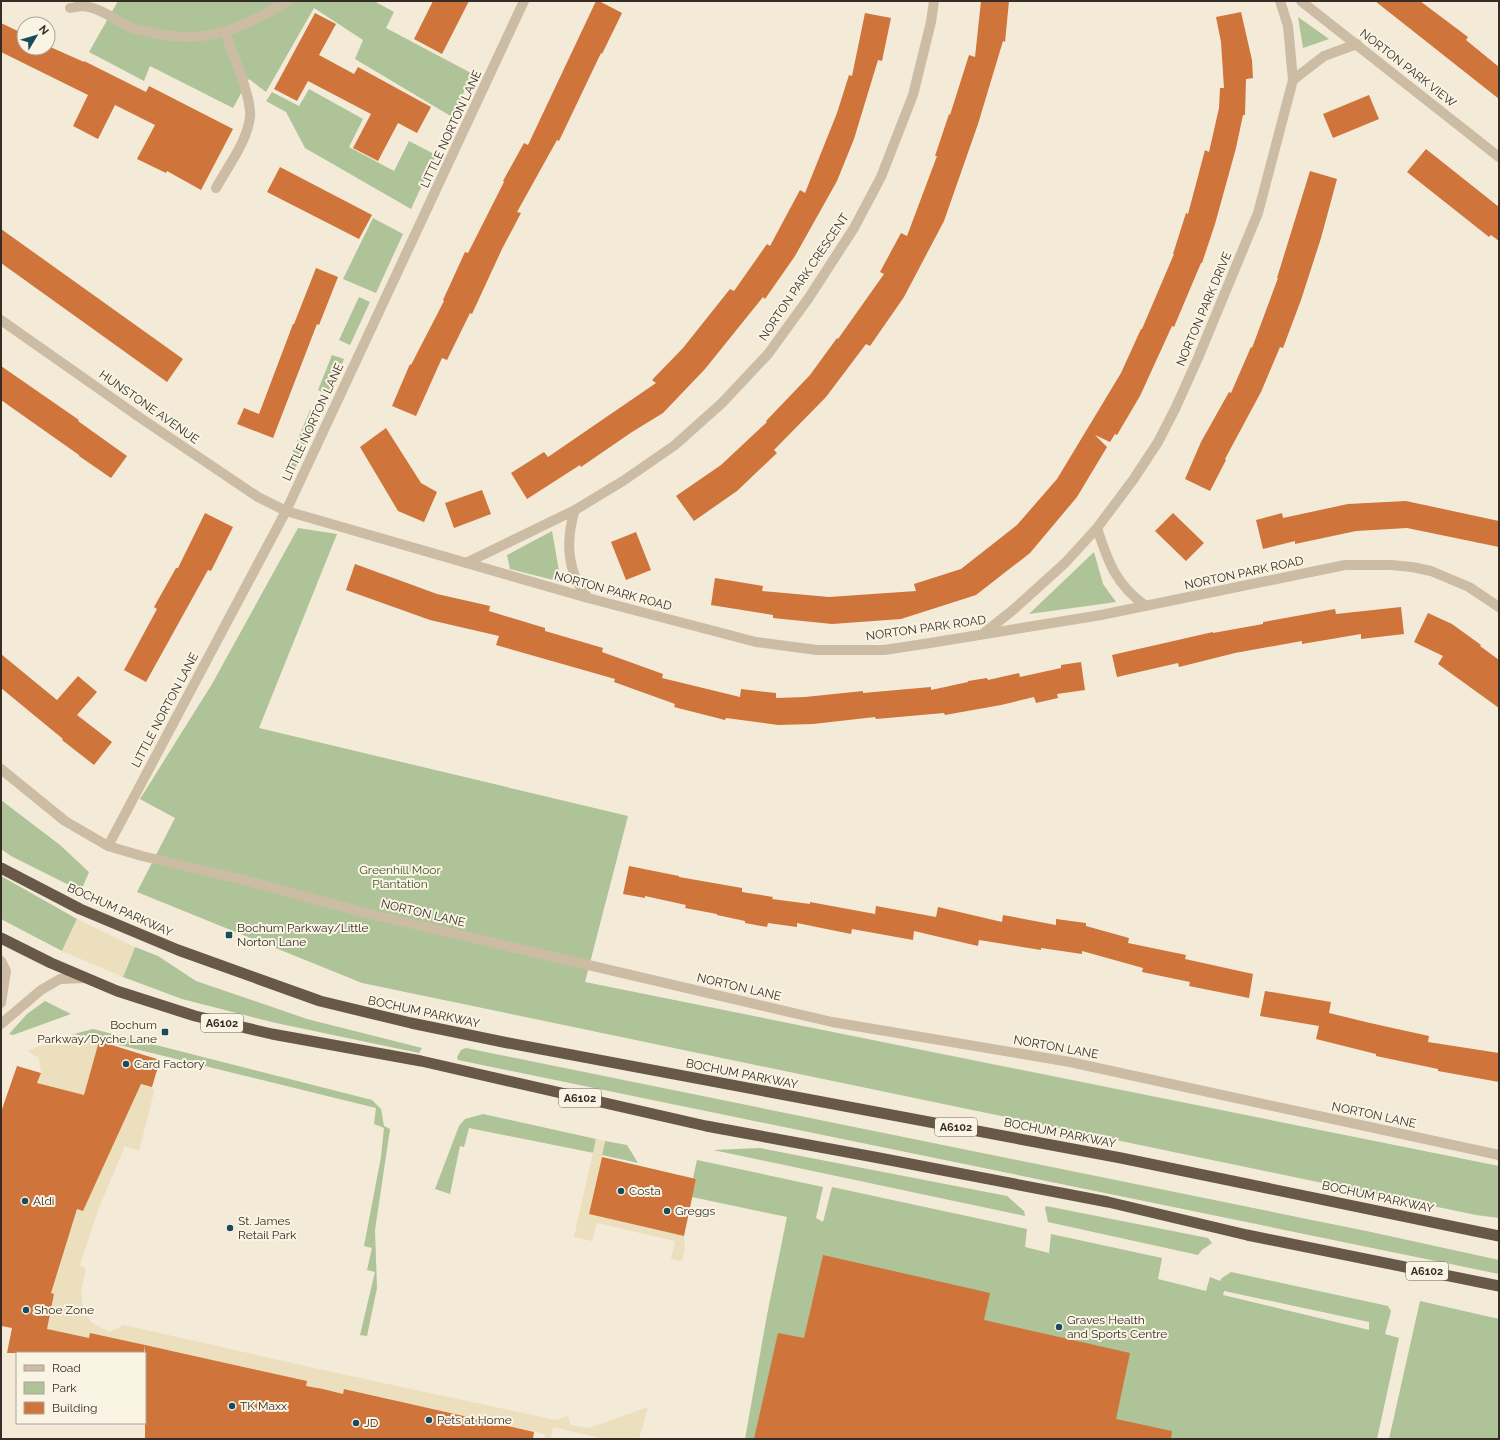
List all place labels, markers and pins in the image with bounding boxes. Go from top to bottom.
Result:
place label: Bochum Parkway/Little Norton Lane [237,921,369,949]
marker: Bochum Parkway/Little Norton Lane [224,930,234,940]
place label: Bochum Parkway/Dyche Lane [37,1018,157,1046]
marker: Bochum Parkway/Dyche Lane [160,1027,170,1037]
place label: Card Factory [134,1057,205,1071]
marker: Card Factory [121,1059,131,1069]
place label: Costa [629,1184,661,1198]
marker: Costa [616,1186,626,1196]
place label: Aldi [33,1194,54,1208]
marker: Aldi [20,1196,30,1206]
place label: Greggs [675,1204,715,1218]
marker: Greggs [662,1206,672,1216]
place label: St. James Retail Park [238,1214,297,1242]
marker: St. James Retail Park [225,1223,235,1233]
place label: Shoe Zone [34,1303,94,1317]
marker: Shoe Zone [21,1305,31,1315]
place label: Graves Health and Sports Centre [1067,1313,1167,1341]
marker: Graves Health and Sports Centre [1054,1322,1064,1332]
place label: TK Maxx [240,1399,287,1413]
marker: TK Maxx [227,1401,237,1411]
place label: Pets at Home [437,1413,512,1427]
marker: Pets at Home [424,1415,434,1425]
place label: JD [364,1416,379,1430]
marker: JD [351,1418,361,1428]

